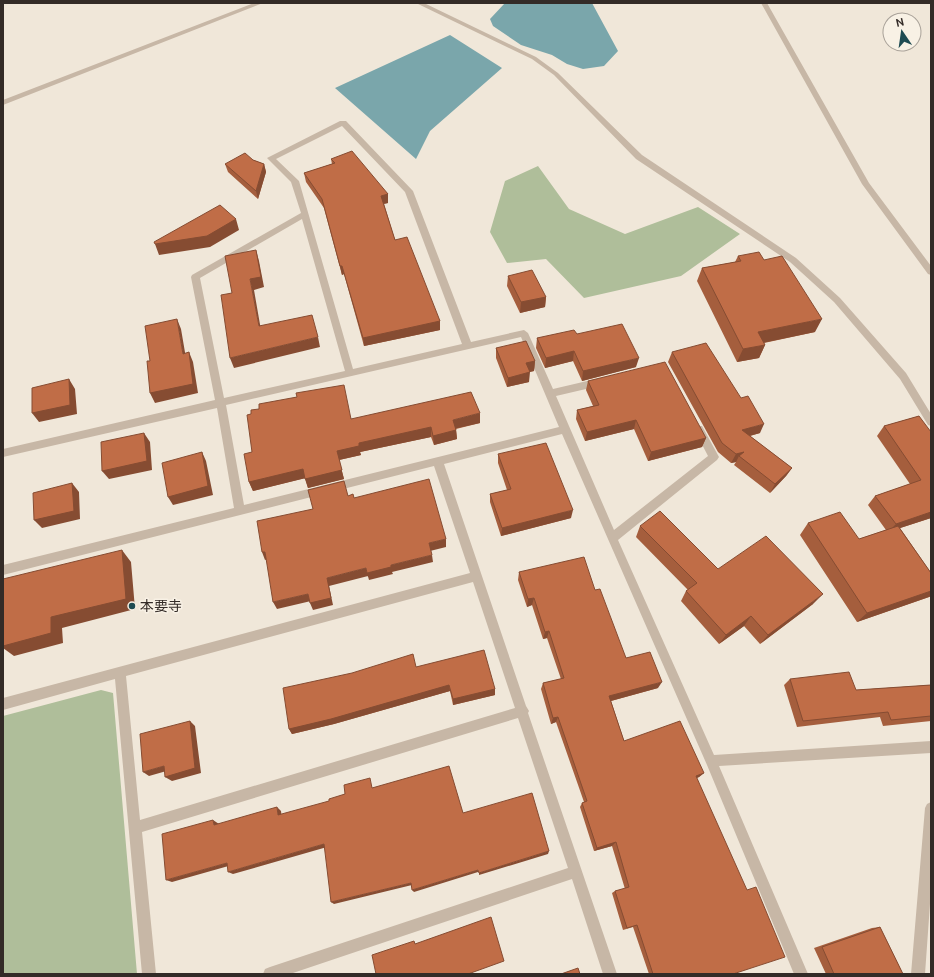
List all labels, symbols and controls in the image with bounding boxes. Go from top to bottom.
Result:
north arrow [882,12,922,52]
text: N [894,15,905,29]
place label: 本要寺 [140,598,182,614]
marker: 本要寺 [127,601,137,611]

